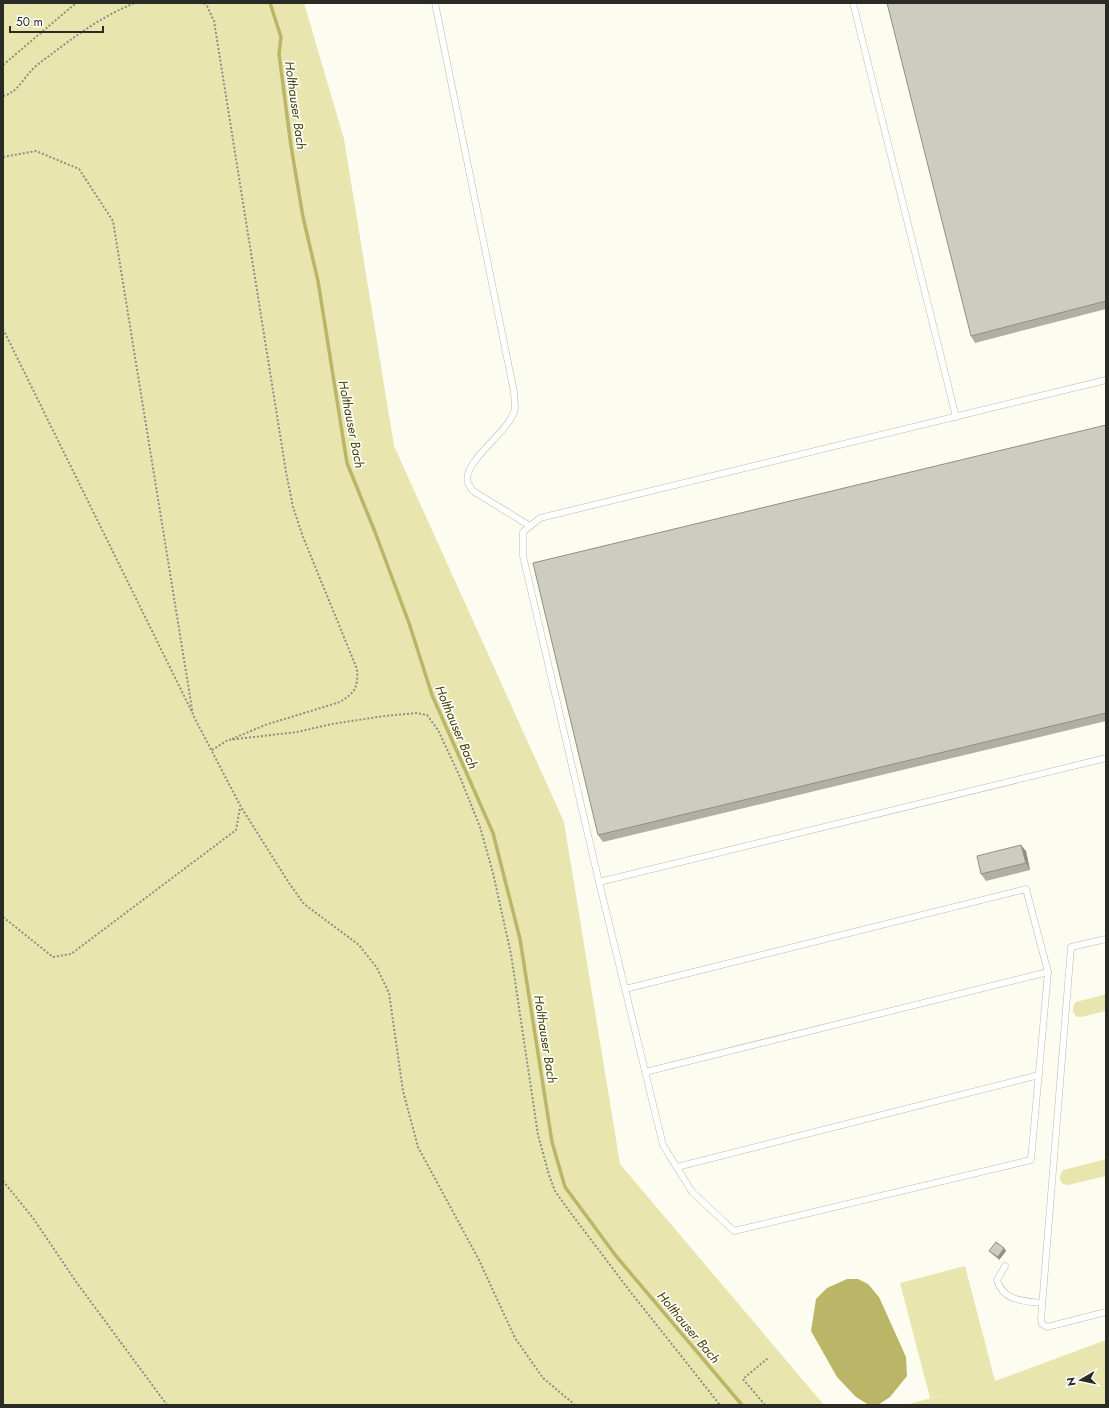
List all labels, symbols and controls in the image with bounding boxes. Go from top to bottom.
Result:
scale bar [10,8,103,34]
text: 50 m [16,13,43,31]
water label: Holthauser Bach [280,60,311,151]
water label: Holthauser Bach [334,379,369,470]
water label: Holthauser Bach [430,683,483,772]
water label: Holthauser Bach [529,994,562,1085]
water label: Holthauser Bach [653,1287,725,1368]
north arrow [1061,1360,1101,1400]
text: N [1063,1376,1080,1387]

